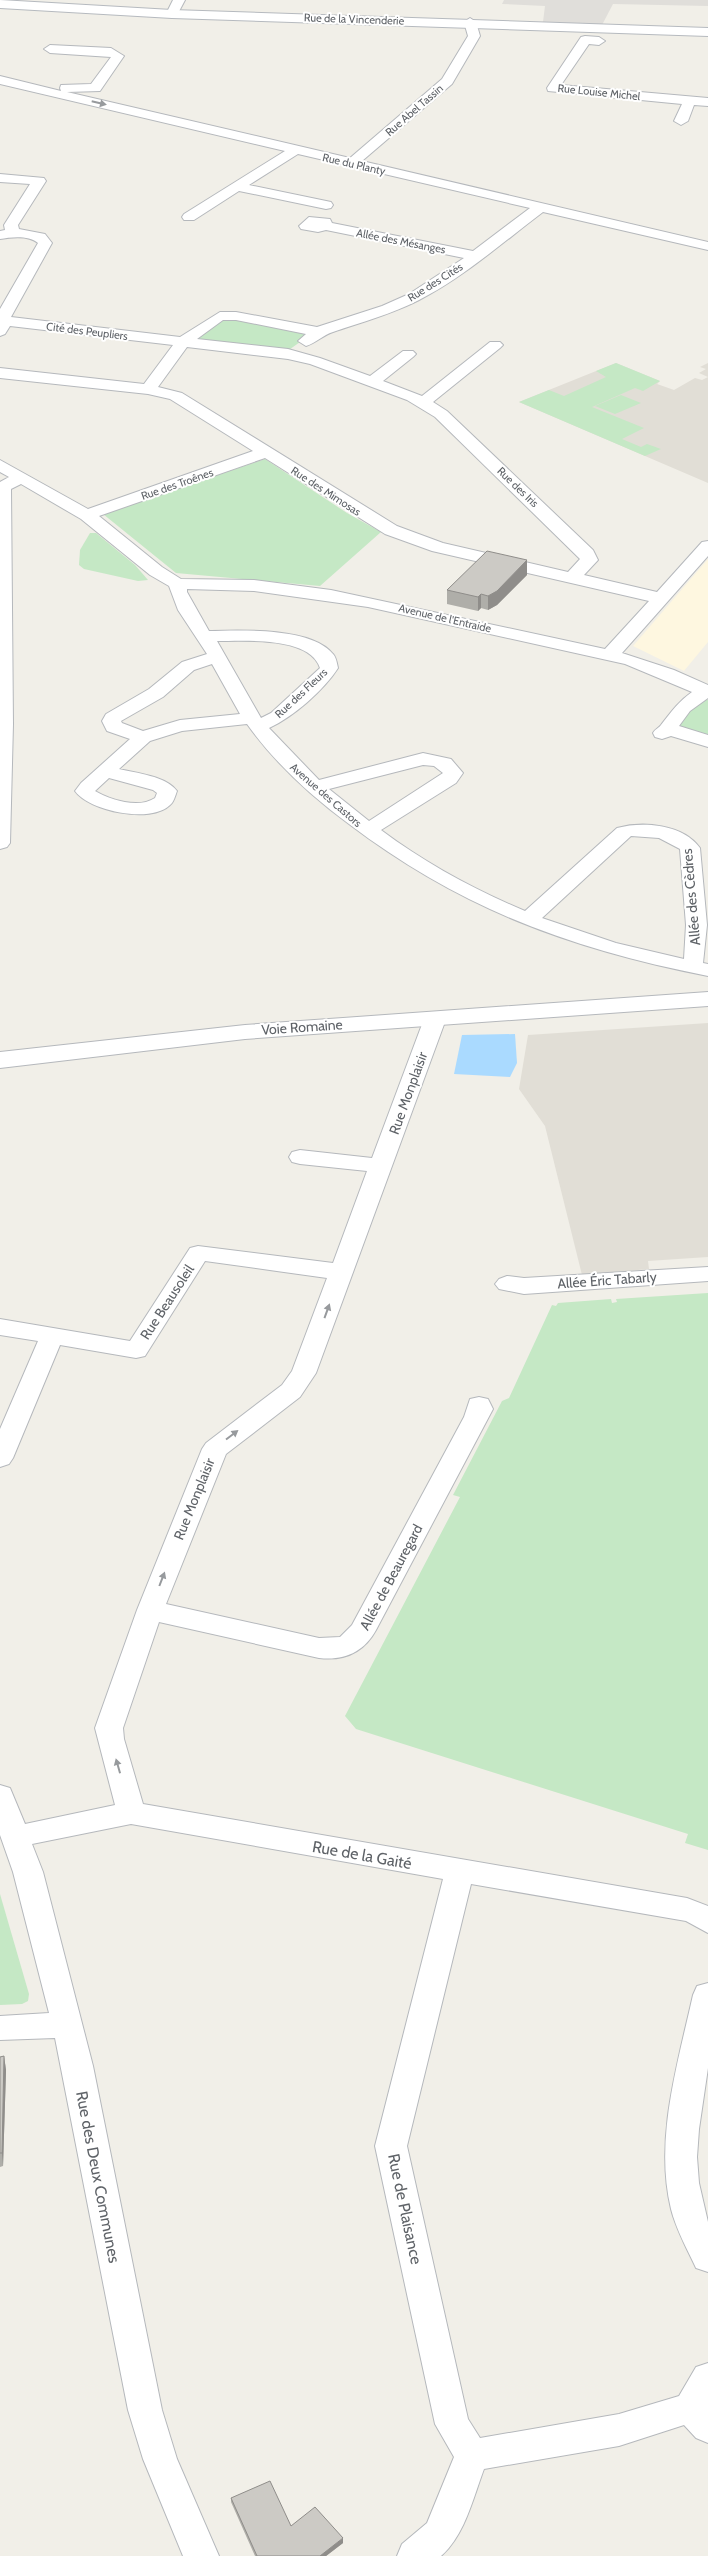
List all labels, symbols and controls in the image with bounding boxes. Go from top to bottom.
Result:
street label: Rue de la Vincenderie [304,10,405,28]
street label: Rue Abel Tassin [382,81,446,139]
street label: Rue Louise Michel [557,81,641,103]
one-way arrow [91,99,106,107]
street label: Rue du Planty [321,150,387,178]
street label: Allée des Mésanges [355,226,447,257]
street label: Rue des Cités [405,259,466,304]
street label: Cité des Peupliers [45,319,129,343]
street label: Rue des Mimosas [288,463,364,519]
street label: Rue des Iris [494,464,542,510]
street label: Rue des Troênes [139,465,215,503]
street label: Avenue de l'Entraide [397,601,493,636]
street label: Rue des Fleurs [272,665,331,721]
street label: Avenue des Castors [287,760,365,830]
street label: Allée des Cèdres [678,848,704,946]
street label: Voie Romaine [261,1015,343,1039]
street label: Rue Monplaisir [385,1049,431,1137]
street label: Rue Beausoleil [136,1261,198,1343]
street label: Allée Éric Tabarly [557,1268,657,1292]
one-way arrow [324,1304,332,1318]
one-way arrow [225,1430,238,1441]
street label: Rue Monplaisir [169,1455,219,1543]
street label: Allée de Beauregard [356,1521,426,1633]
one-way arrow [159,1572,167,1586]
one-way arrow [113,1758,121,1773]
street label: Rue de la Gaité [311,1837,413,1873]
street label: Rue des Deux Communes [72,2089,124,2265]
street label: Rue de Plaisance [384,2152,426,2266]

